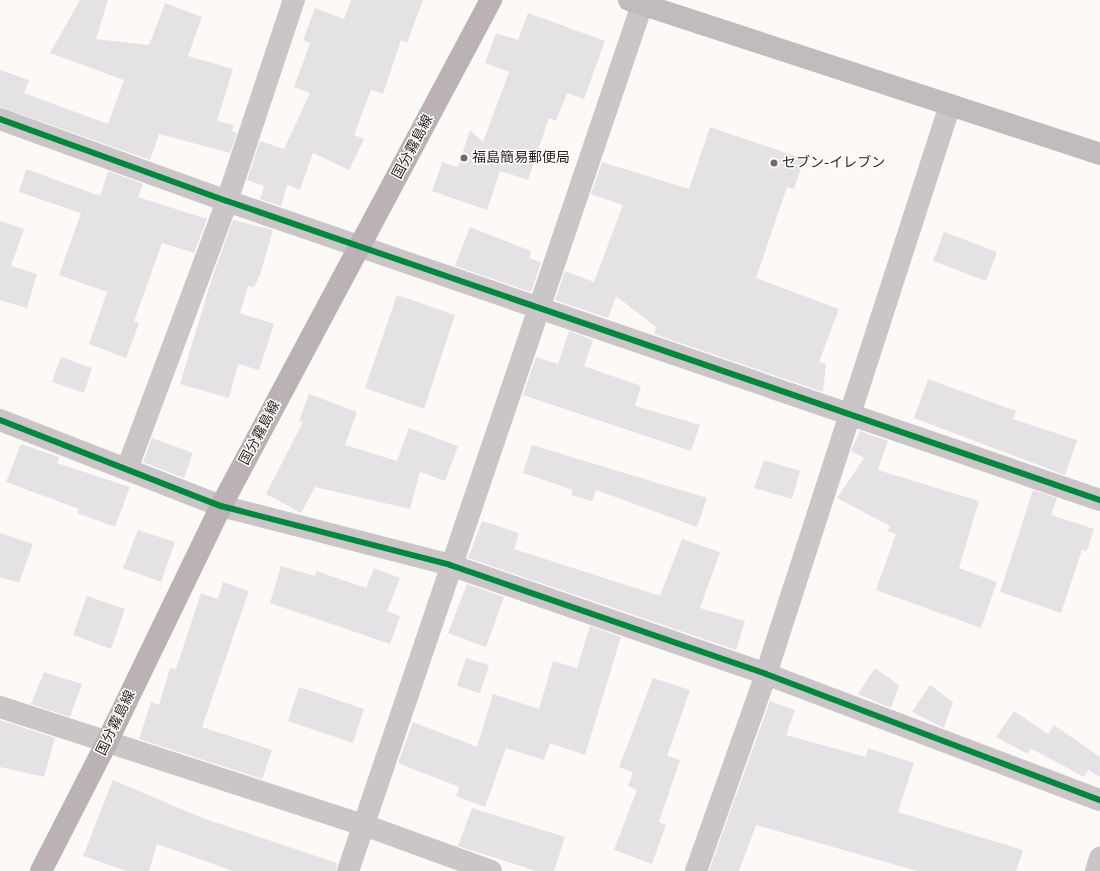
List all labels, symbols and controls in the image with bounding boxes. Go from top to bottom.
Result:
street label: 国分霧島線 [389,112,437,182]
place label: 福島簡易郵便局 [472,150,570,166]
marker: 福島簡易郵便局 [459,153,469,163]
place label: セブン-イレブン [782,155,885,171]
marker: セブン-イレブン [769,158,779,168]
street label: 国分霧島線 [236,398,284,468]
street label: 国分霧島線 [93,688,139,758]

